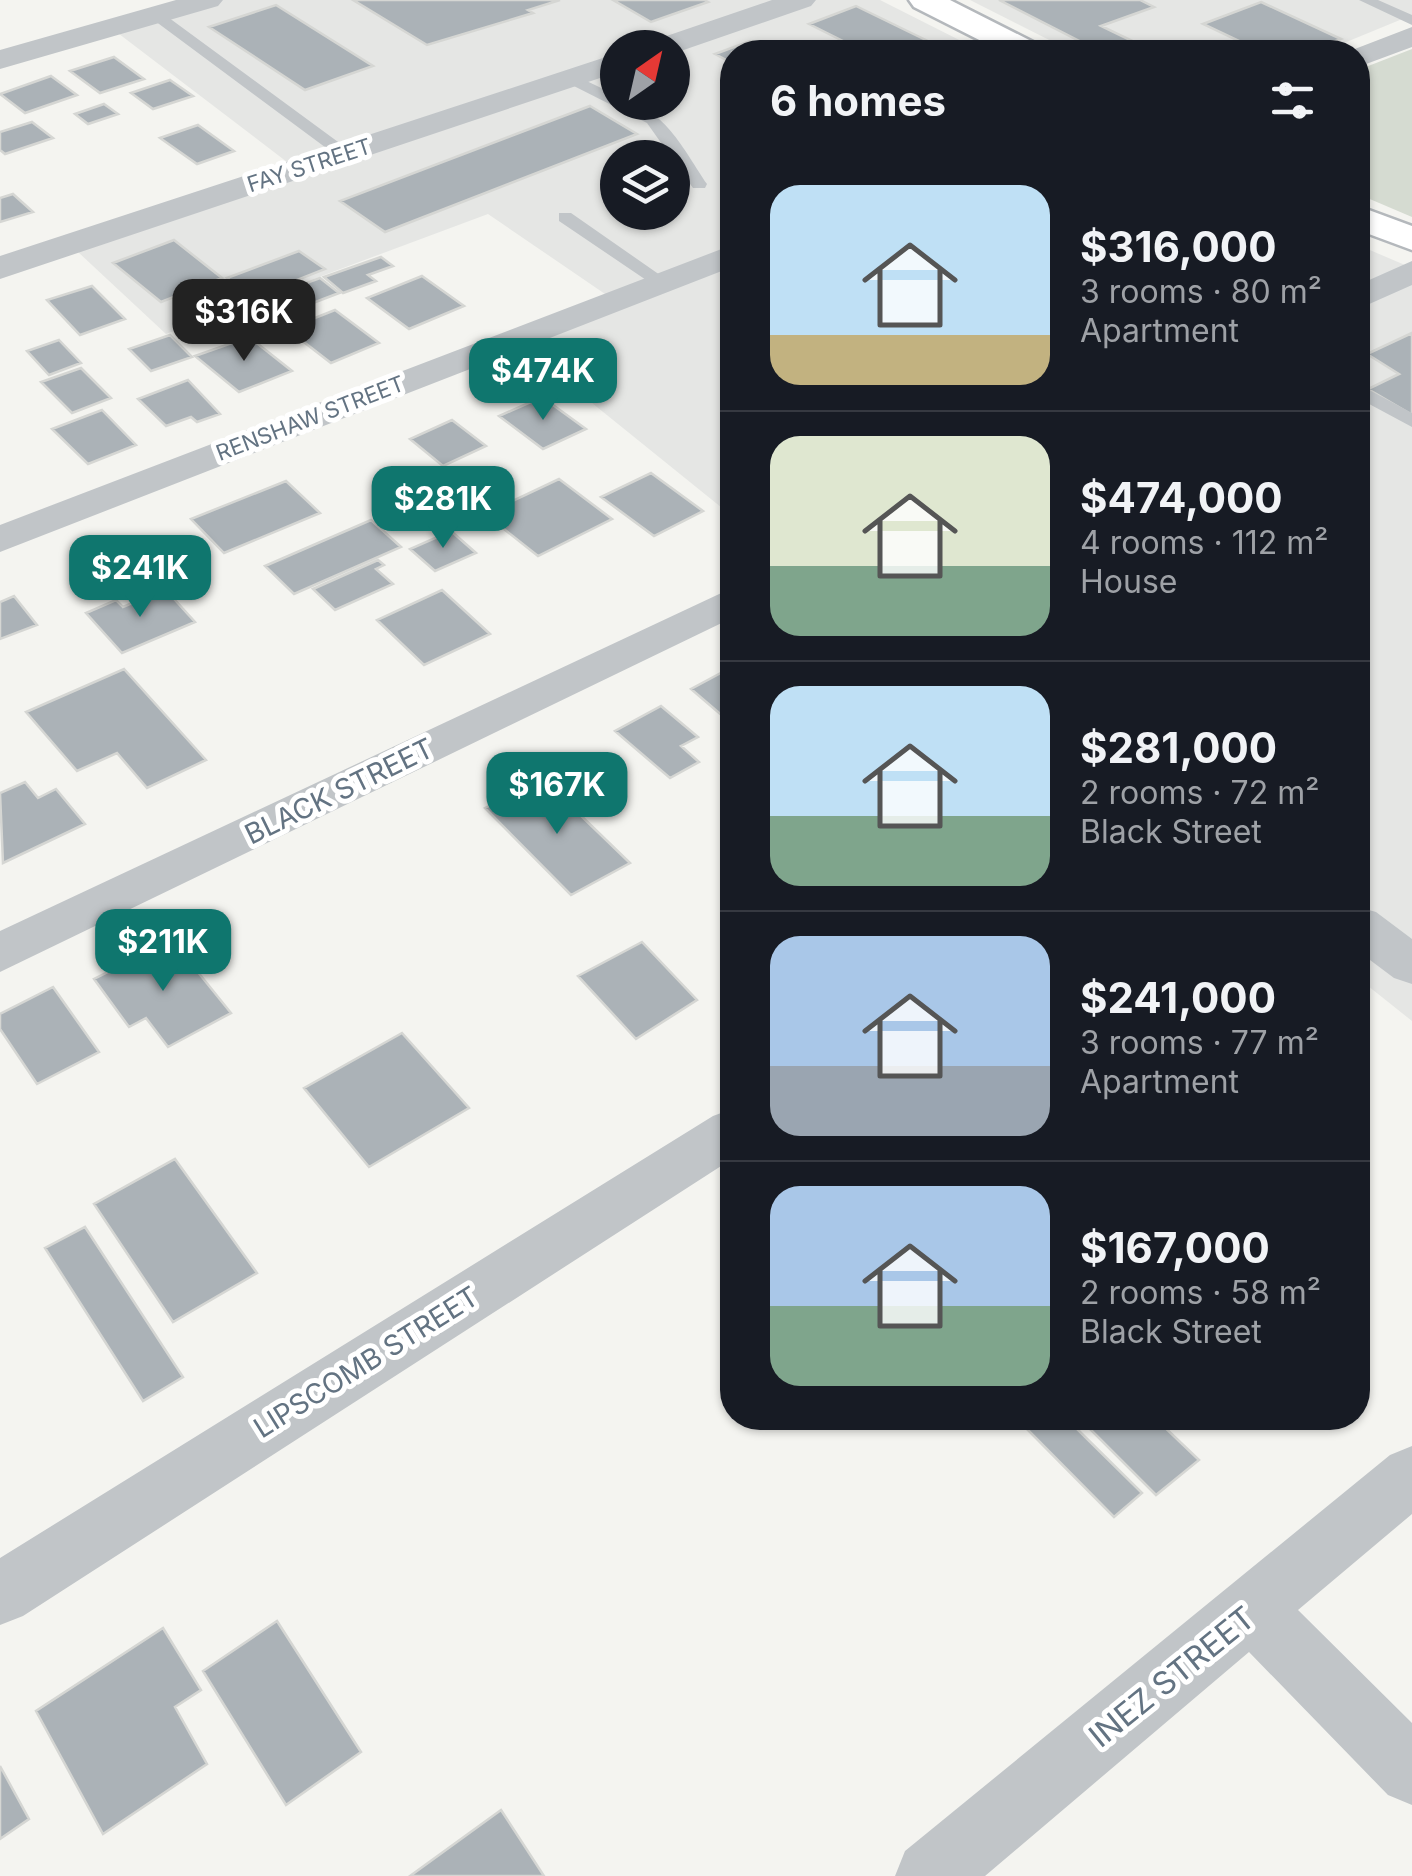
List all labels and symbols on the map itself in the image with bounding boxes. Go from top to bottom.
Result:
north arrow [600,30,690,120]
street label: FAY STREET [244,133,374,197]
pin: $316K [174,279,314,364]
pin: $474K [473,338,613,423]
street label: RENSHAW STREET [212,370,408,466]
pin: $281K [373,466,513,551]
pin: $241K [70,535,210,620]
street label: BLACK STREET [239,731,439,851]
pin: $167K [487,752,627,837]
pin: $211K [93,909,233,994]
street label: LIPSCOMB STREET [247,1279,485,1445]
street label: INEZ STREET [1081,1598,1262,1755]

